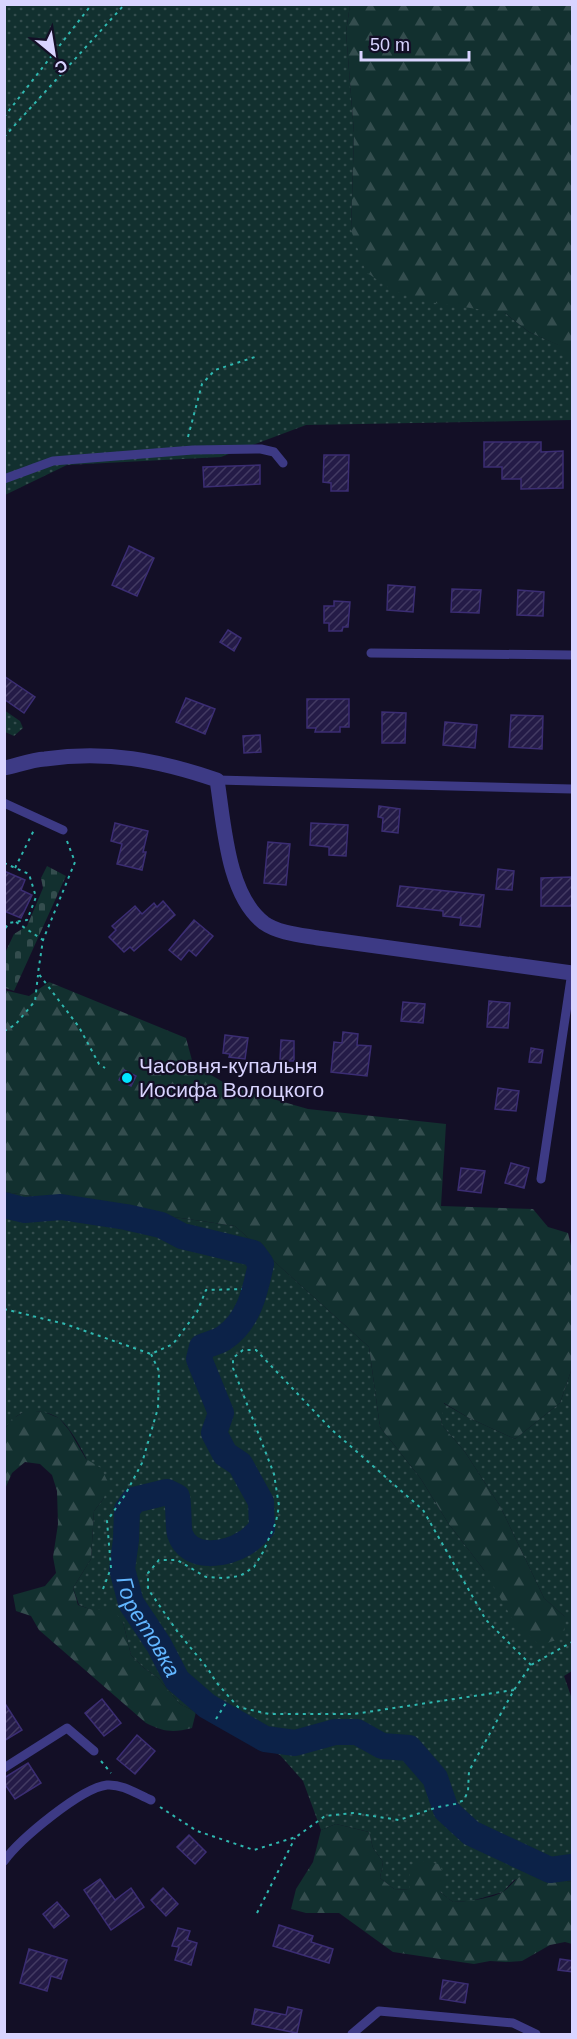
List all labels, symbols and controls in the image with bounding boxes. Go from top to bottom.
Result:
north arrow [24,24,84,84]
scale bar [361,24,469,62]
text: 50 m [370,35,410,55]
text: С [52,56,71,77]
place label: Часовня-купальня Иосифа Волоцкого [139,1054,324,1101]
marker: Часовня-купальня Иосифа Волоцкого [120,1071,134,1085]
water label: Горетовка [111,1574,185,1681]

